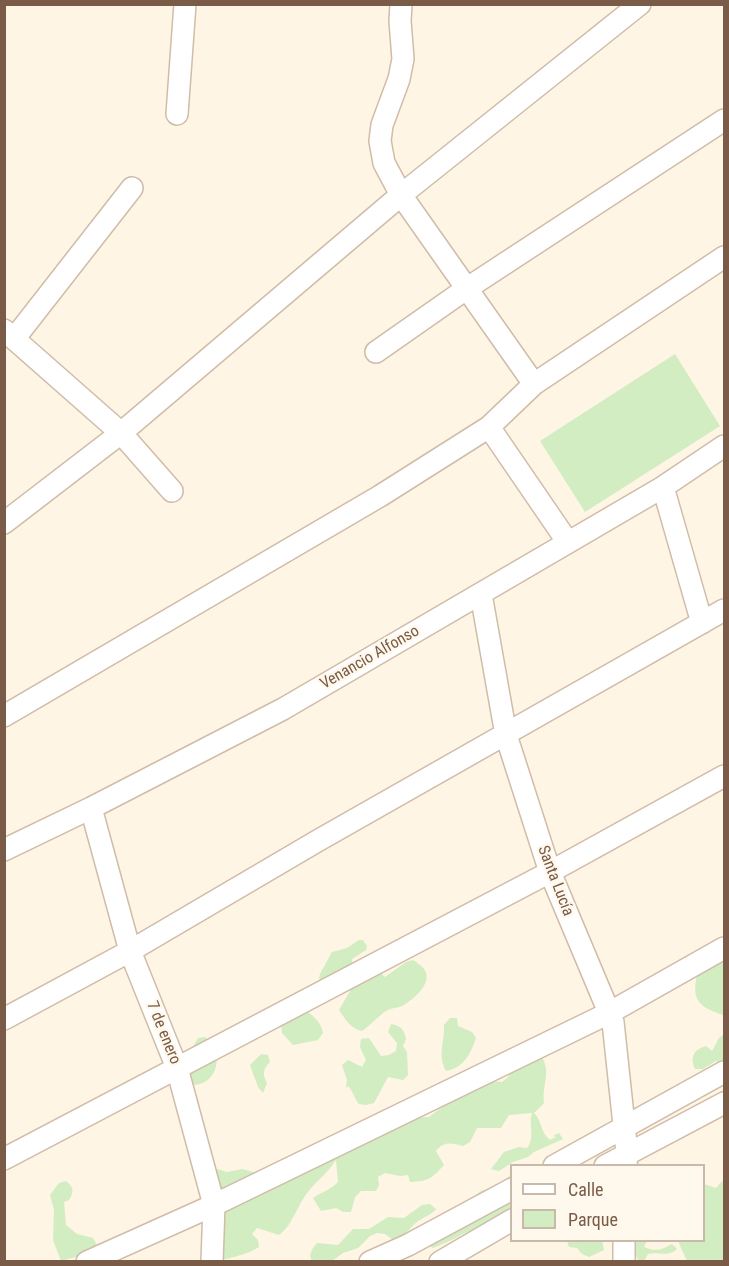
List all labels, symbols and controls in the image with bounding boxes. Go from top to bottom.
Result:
street label: Venancio Alfonso [317,622,423,694]
street label: Santa Lucía [533,843,577,919]
street label: 7 de enero [142,999,184,1067]
legend [510,1164,705,1242]
text: Calle [568,1179,604,1200]
text: Parque [568,1209,618,1230]

